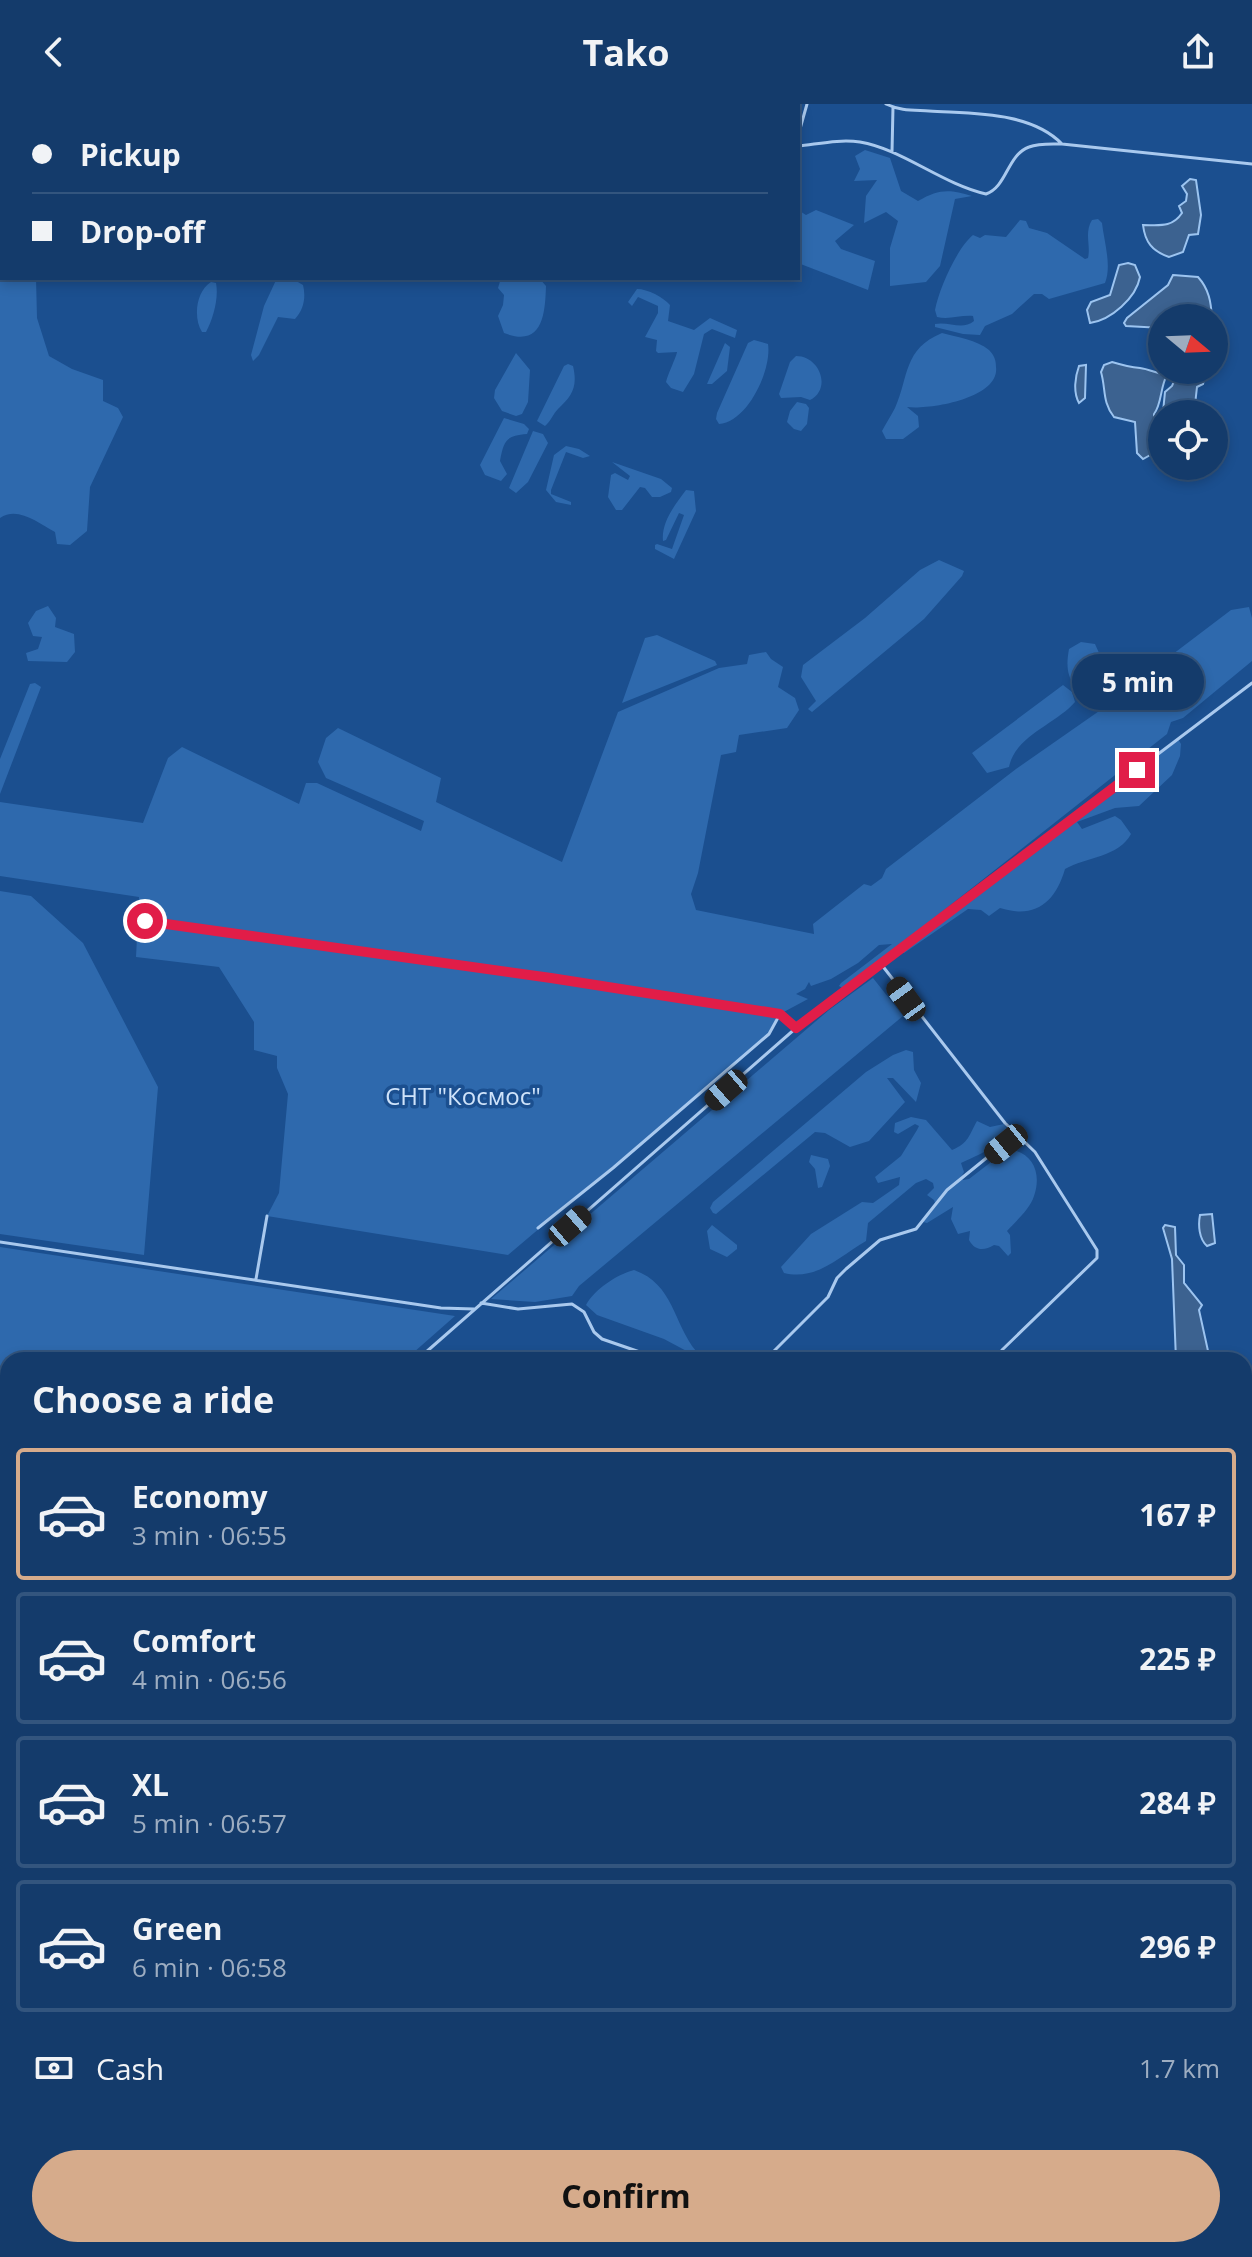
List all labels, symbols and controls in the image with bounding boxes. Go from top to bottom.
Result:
text: Tako [582,28,670,77]
icon: back [32,30,76,74]
icon: share [1176,30,1220,74]
text: Pickup [80,134,181,175]
text: Drop-off [80,211,205,252]
north arrow [1148,304,1228,384]
map controls [1148,304,1228,480]
button: locate [1148,400,1228,480]
callout: 5 min [1071,654,1203,710]
text: 5 min [1102,664,1174,700]
route end [1119,752,1155,788]
route start [127,903,163,939]
car [882,973,930,1025]
car [700,1065,752,1115]
park label: СНТ "Космос" [385,1079,541,1112]
car [980,1120,1032,1168]
car [544,1201,596,1251]
text: Choose a ride [32,1375,274,1424]
text: Economy [132,1476,268,1517]
icon: car [36,1478,108,1550]
text: 167 ₽ [1139,1494,1216,1535]
text: 3 min · 06:55 [132,1517,287,1553]
text: Comfort [132,1620,256,1661]
icon: car [36,1622,108,1694]
text: 225 ₽ [1139,1638,1216,1679]
text: 4 min · 06:56 [132,1661,287,1697]
text: XL [132,1764,169,1805]
icon: car [36,1766,108,1838]
text: 284 ₽ [1139,1782,1216,1823]
text: 5 min · 06:57 [132,1805,287,1841]
text: Green [132,1908,223,1949]
icon: car [36,1910,108,1982]
text: 296 ₽ [1139,1926,1216,1967]
text: 6 min · 06:58 [132,1949,287,1985]
icon: cash [32,2046,76,2090]
text: Cash [96,2048,164,2089]
text: 1.7 km [1139,2050,1220,2086]
button: Confirm [32,2150,1220,2242]

